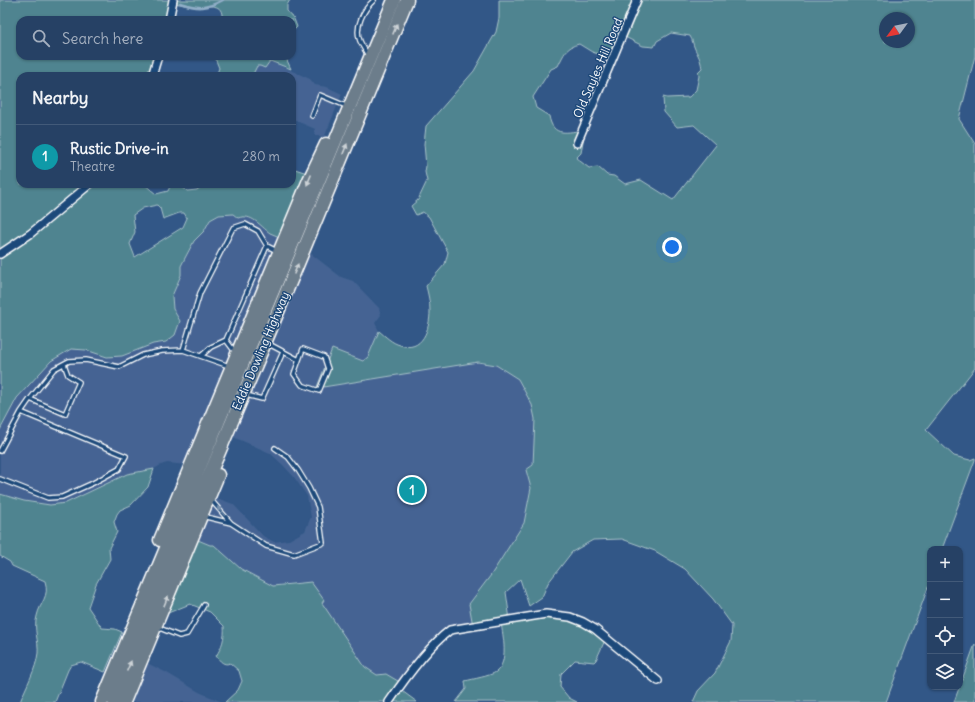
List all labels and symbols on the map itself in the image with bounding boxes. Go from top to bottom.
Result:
north arrow [879,12,915,48]
street label: Old Sayles Hill Road [570,15,625,120]
one-way arrow [392,22,398,34]
one-way arrow [343,143,349,155]
one-way arrow [306,175,312,186]
your location [662,237,682,257]
one-way arrow [293,263,299,275]
street label: Eddie Dowling Highway [229,289,292,412]
pin: 1 [399,475,425,505]
one-way arrow [217,506,226,517]
one-way arrow [164,595,170,607]
one-way arrow [126,661,132,672]

